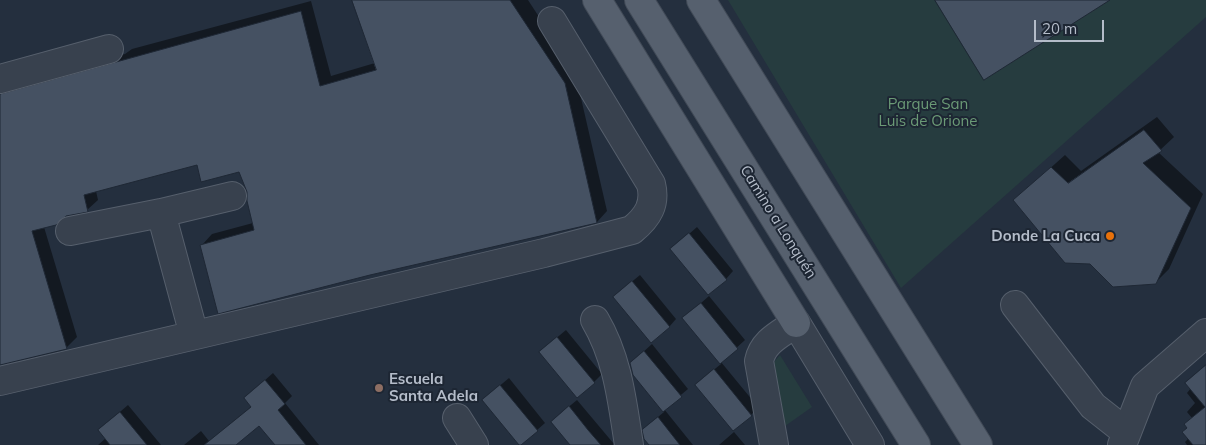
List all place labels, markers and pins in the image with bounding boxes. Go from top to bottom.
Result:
place label: Donde La Cuca [991,227,1100,245]
marker: Donde La Cuca [1104,230,1116,242]
place label: Escuela Santa Adela [389,370,478,405]
marker: Escuela Santa Adela [373,382,385,394]

